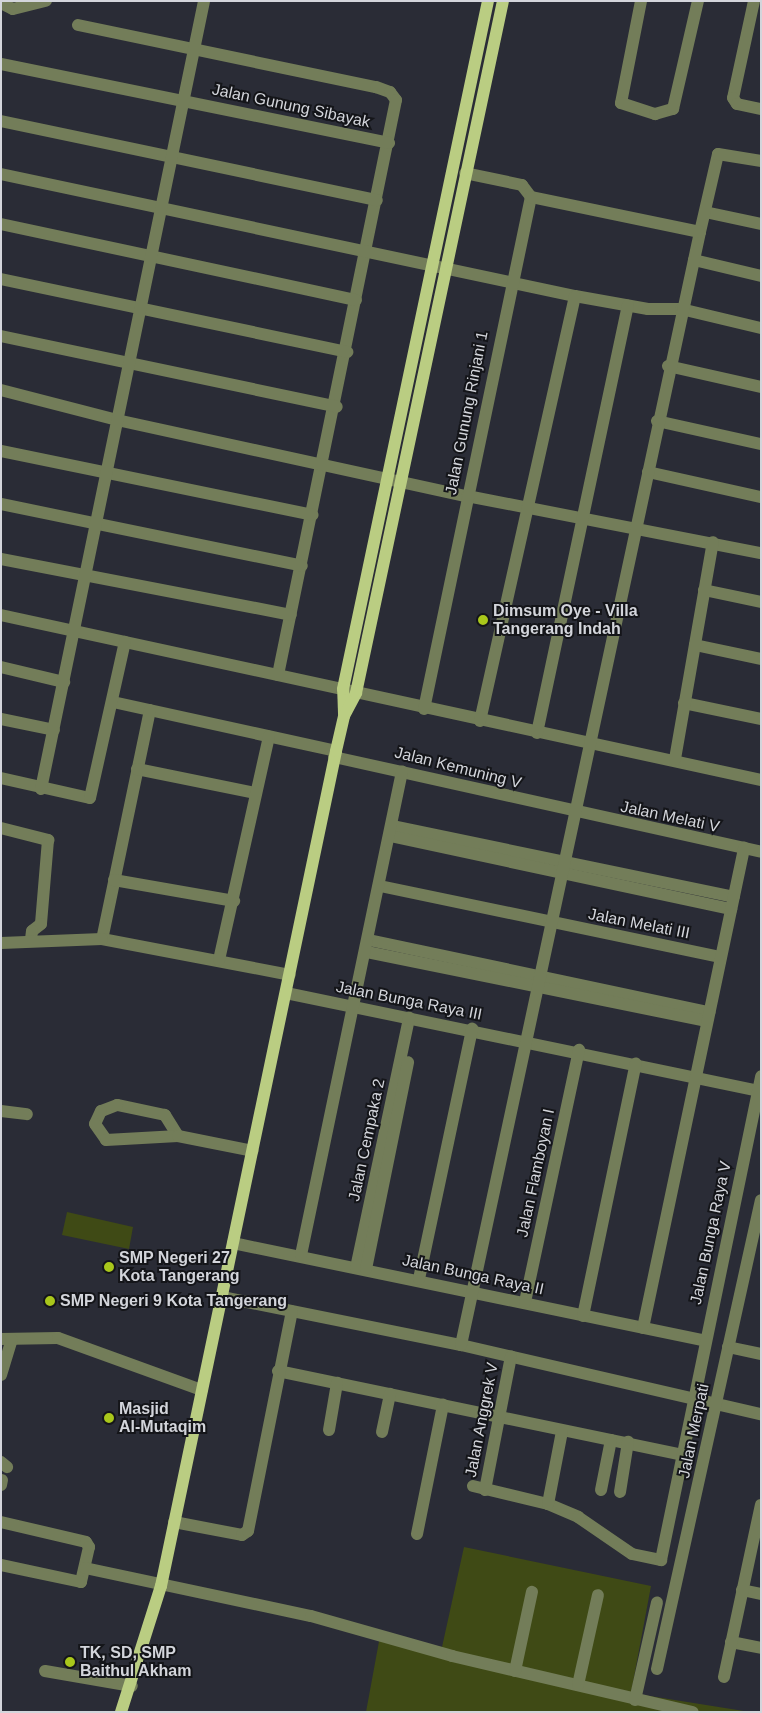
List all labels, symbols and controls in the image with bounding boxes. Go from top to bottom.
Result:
street label: Jalan Gunung Sibayak [210,80,372,132]
street label: Jalan Gunung Rinjani 1 [442,330,492,496]
place label: Dimsum Oye - Villa Tangerang Indah [493,601,638,639]
marker: Dimsum Oye - Villa Tangerang Indah [477,614,489,626]
street label: Jalan Kemuning V [393,743,523,793]
street label: Jalan Melati V [619,797,721,837]
street label: Jalan Melati III [587,905,691,943]
street label: Jalan Bunga Raya III [334,977,484,1025]
street label: Jalan Cempaka 2 [345,1077,389,1203]
street label: Jalan Flamboyan I [513,1107,559,1239]
street label: Jalan Bunga Raya V [686,1160,736,1306]
place label: SMP Negeri 27 Kota Tangerang [119,1248,240,1286]
street label: Jalan Bunga Raya II [401,1251,545,1299]
marker: SMP Negeri 27 Kota Tangerang [103,1261,115,1273]
place label: SMP Negeri 9 Kota Tangerang [60,1291,287,1311]
marker: SMP Negeri 9 Kota Tangerang [44,1295,56,1307]
street label: Jalan Anggrek V [461,1361,503,1479]
street label: Jalan Merpati [675,1382,713,1480]
place label: Masjid Al-Mutaqim [119,1399,206,1437]
marker: Masjid Al-Mutaqim [103,1412,115,1424]
place label: TK, SD, SMP Baithul Akham [80,1643,192,1681]
marker: TK, SD, SMP Baithul Akham [64,1656,76,1668]

